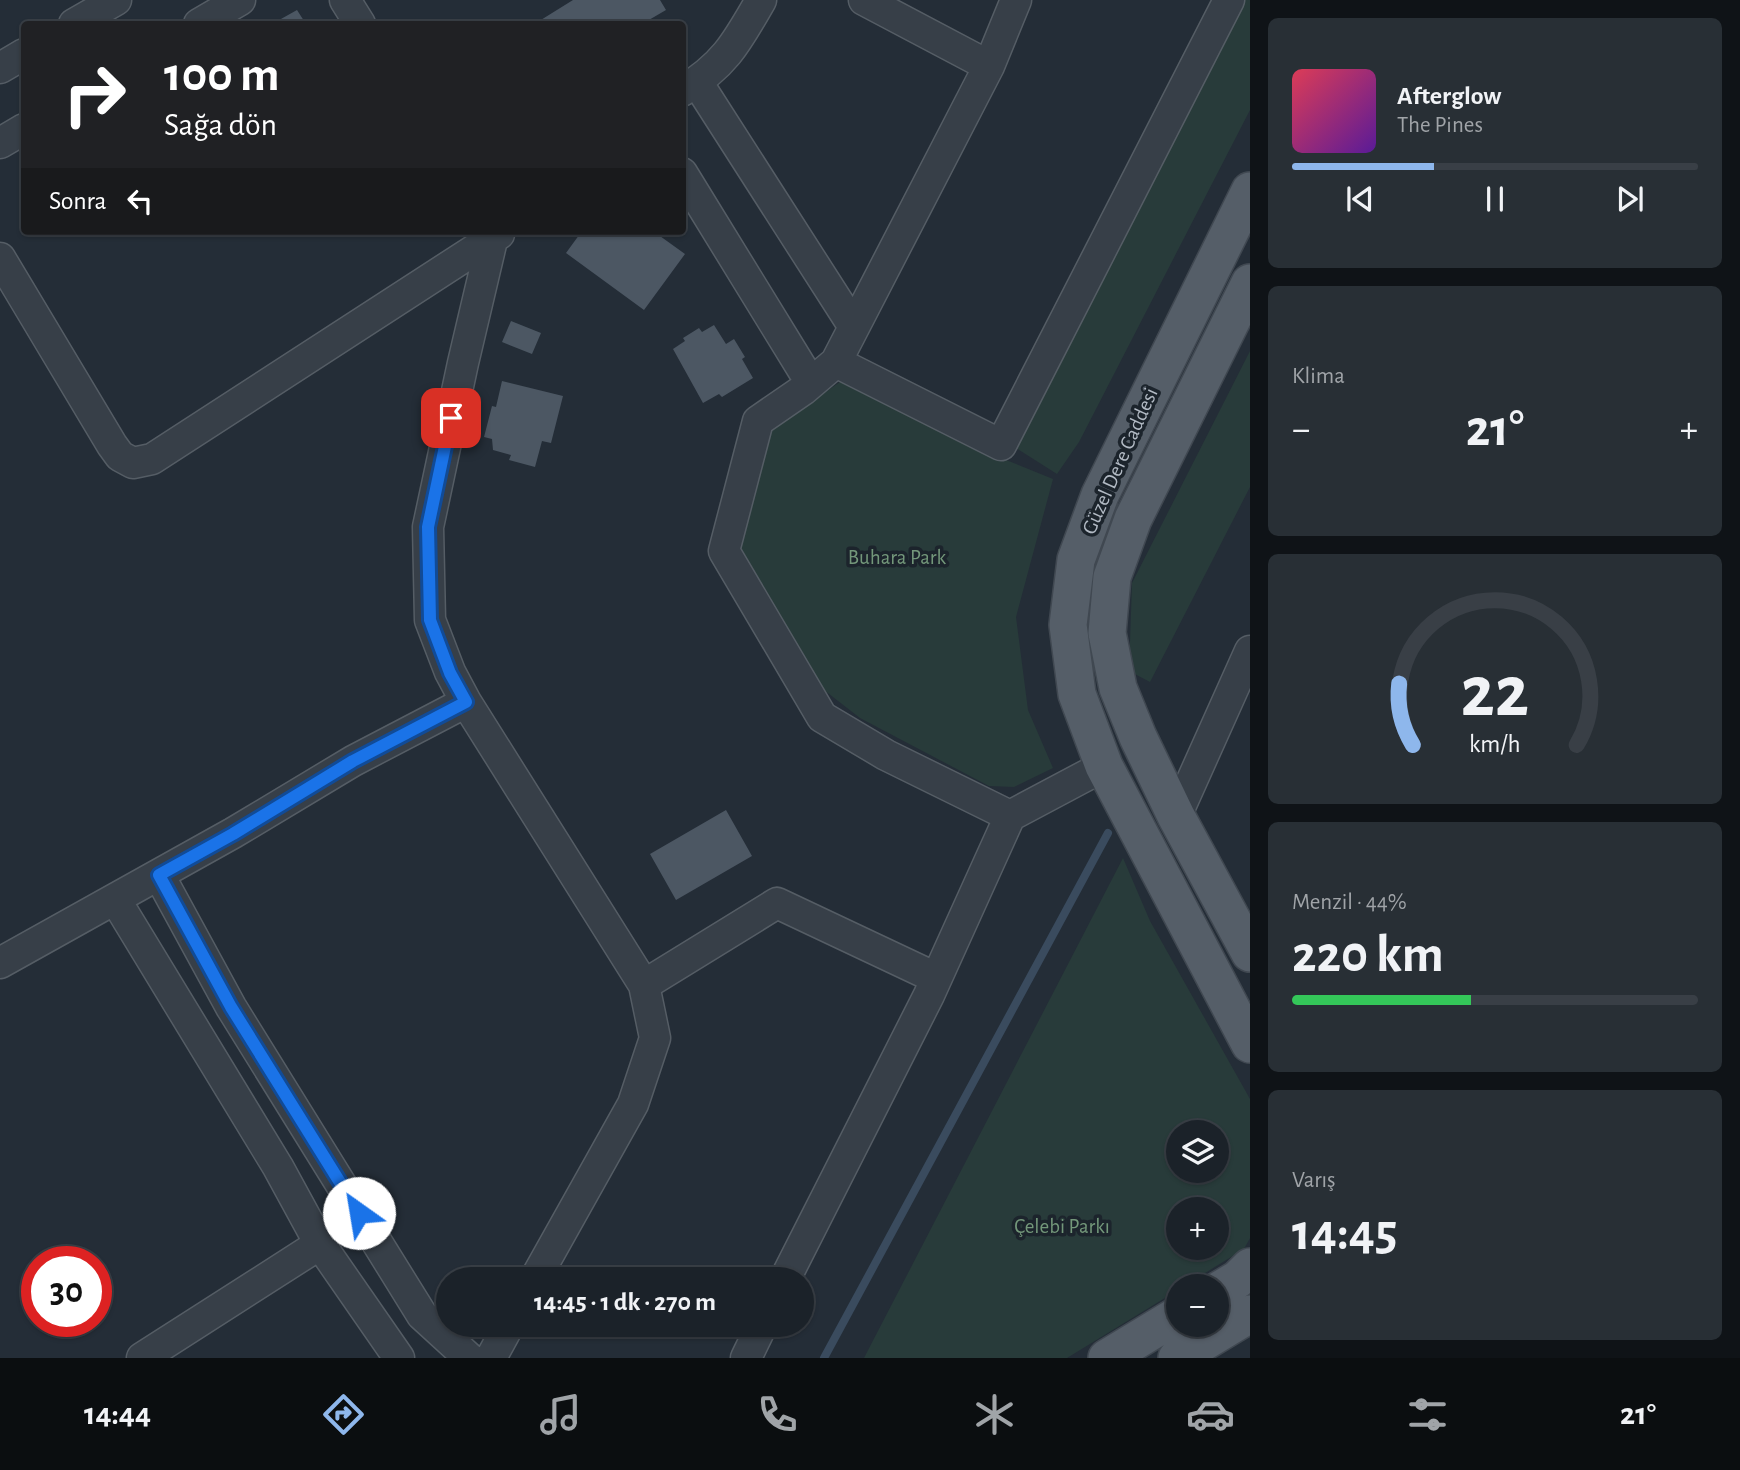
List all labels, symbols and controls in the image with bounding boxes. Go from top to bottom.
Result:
icon: right [49,49,140,140]
text: 100 m [164,51,280,100]
text: Afterglow [1397,83,1501,109]
text: Sağa dön [164,109,277,141]
text: The Pines [1397,114,1483,137]
icon: previous [1341,180,1379,218]
icon: pause [1476,180,1514,218]
icon: next [1611,180,1649,218]
icon: left [121,182,159,220]
text: Sonra [49,188,107,214]
text: Klima [1292,365,1345,388]
street label: Güzel Dere Caddesi [1078,385,1162,537]
pin [421,388,481,448]
icon: arrive [432,399,470,437]
text: 21° [1466,403,1524,455]
text: − [1292,411,1310,449]
text: + [1680,411,1698,449]
park label: Buhara Park [848,547,947,568]
text: 22 [1461,657,1529,730]
text: km/h [1469,732,1521,757]
text: Menzil · 44% [1292,891,1407,914]
text: 220 km [1292,929,1444,981]
map controls [1166,1120,1229,1337]
button: layers [1166,1120,1229,1183]
text: Varış [1292,1169,1336,1192]
position arrow [322,1176,396,1250]
button: + [1166,1197,1229,1260]
text: 14:45 [1292,1207,1397,1259]
park label: Çelebi Parkı [1014,1216,1110,1237]
speed limit sign: 30 [21,1246,112,1337]
button: − [1166,1274,1229,1337]
text: 14:45 · 1 dk · 270 m [534,1289,716,1315]
icon: directions [319,1390,368,1439]
icon: music [536,1390,585,1439]
icon: phone [753,1390,802,1439]
icon: climate [970,1390,1019,1439]
icon: car [1186,1390,1235,1439]
icon: filters [1403,1390,1452,1439]
text: 14:44 [84,1398,151,1430]
text: 21° [1620,1398,1656,1430]

